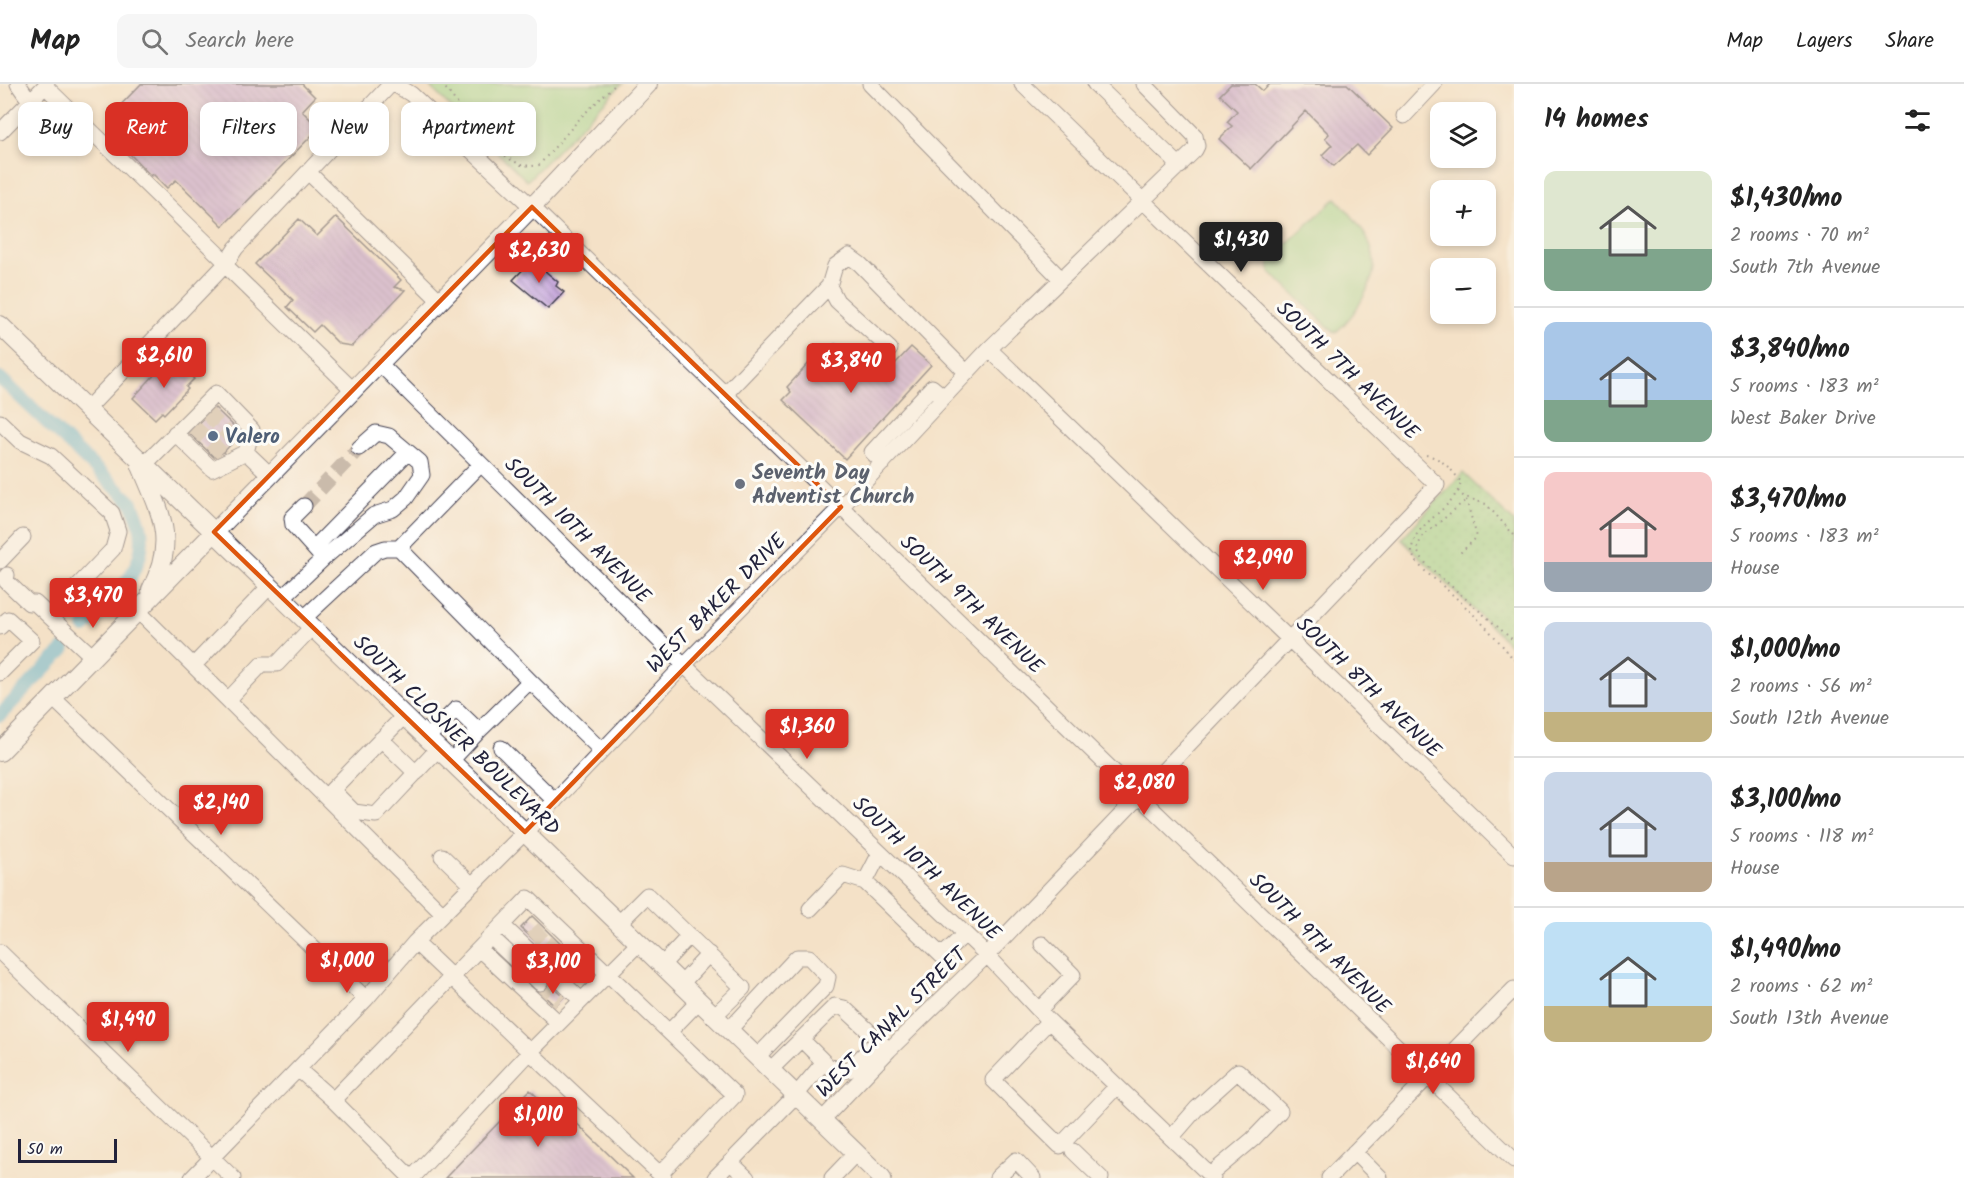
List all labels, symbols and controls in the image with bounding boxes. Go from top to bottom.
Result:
search box [117,14,537,68]
text: Map [30,19,81,64]
text: Search here [186,24,294,59]
icon: search [138,25,171,58]
text: Map [1726,25,1763,58]
text: Layers [1796,25,1852,58]
text: Share [1885,25,1934,58]
text: 14 homes [1544,99,1649,141]
chip: Buy [18,102,93,156]
chip: Rent [105,102,188,156]
chip: Filters [200,102,297,156]
chip: New [309,102,389,156]
chip: Apartment [401,102,536,156]
map controls [1430,102,1496,324]
button: layers [1430,102,1496,168]
icon: filters [1901,104,1934,137]
text: $1,430/mo [1730,178,1842,220]
button: + [1430,180,1496,246]
icon: home [1592,195,1664,267]
text: 2 rooms · 70 m² [1730,220,1869,252]
pin: $1,430 [1192,222,1290,273]
text: $1,430 [1213,225,1269,257]
pin: $2,630 [490,233,588,284]
text: $2,630 [509,236,569,268]
text: South 7th Avenue [1730,252,1880,284]
button: − [1430,258,1496,324]
street label: SOUTH 7TH AVENUE [1268,294,1427,449]
text: $3,840/mo [1730,329,1850,371]
pin: $2,610 [115,338,213,389]
text: $2,610 [136,341,192,373]
pin: $3,840 [802,343,900,394]
text: $3,840 [821,346,881,378]
icon: home [1592,346,1664,418]
text: 5 rooms · 183 m² [1730,371,1879,403]
text: West Baker Drive [1730,403,1876,435]
place label: Valero [225,421,280,454]
marker: Valero [206,429,220,443]
street label: SOUTH 10TH AVENUE [496,450,659,613]
place label: Seventh Day Adventist Church [752,457,914,514]
marker: Seventh Day Adventist Church [733,477,747,491]
text: $3,470/mo [1730,479,1847,521]
icon: home [1592,496,1664,568]
text: 5 rooms · 183 m² [1730,521,1879,553]
street label: WEST BAKER DRIVE [639,526,795,682]
street label: SOUTH 9TH AVENUE [891,527,1051,683]
pin: $2,090 [1214,540,1312,591]
text: $2,090 [1233,543,1293,575]
text: House [1730,553,1780,585]
pin: $3,470 [44,578,142,629]
text: $3,470 [64,581,122,613]
street label: SOUTH 8TH AVENUE [1287,610,1449,767]
street label: SOUTH CLOSNER BOULEVARD [345,628,567,844]
text: $1,000/mo [1730,629,1841,671]
icon: home [1592,646,1664,718]
text: 2 rooms · 56 m² [1730,671,1872,703]
text: South 12th Avenue [1730,703,1889,735]
pin: $1,360 [758,709,856,760]
text: $1,360 [779,712,835,744]
pin: $2,080 [1095,765,1193,816]
text: $2,080 [1113,768,1175,800]
text: $3,100/mo [1730,779,1841,821]
pin: $2,140 [172,785,270,836]
text: $2,140 [193,788,249,820]
street label: SOUTH 10TH AVENUE [844,789,1009,950]
icon: home [1592,796,1664,868]
text: 5 rooms · 118 m² [1730,821,1873,853]
text: House [1730,853,1780,885]
street label: SOUTH 9TH AVENUE [1240,865,1398,1023]
text: $1,490/mo [1730,929,1841,971]
street label: WEST CANAL STREET [809,939,976,1106]
pin: $1,000 [298,943,396,994]
pin: $3,100 [504,944,602,995]
text: $1,000 [320,946,374,978]
icon: home [1592,946,1664,1018]
text: $3,100 [526,947,580,979]
text: 2 rooms · 62 m² [1730,971,1872,1003]
pin: $1,490 [79,1002,177,1053]
text: South 13th Avenue [1730,1003,1889,1035]
text: $1,490 [101,1005,155,1037]
pin: $1,640 [1384,1044,1482,1095]
text: $1,640 [1405,1047,1461,1079]
pin: $1,010 [489,1097,587,1148]
text: $1,010 [513,1100,563,1132]
scale bar [18,1136,117,1164]
text: 50 m [27,1137,63,1162]

